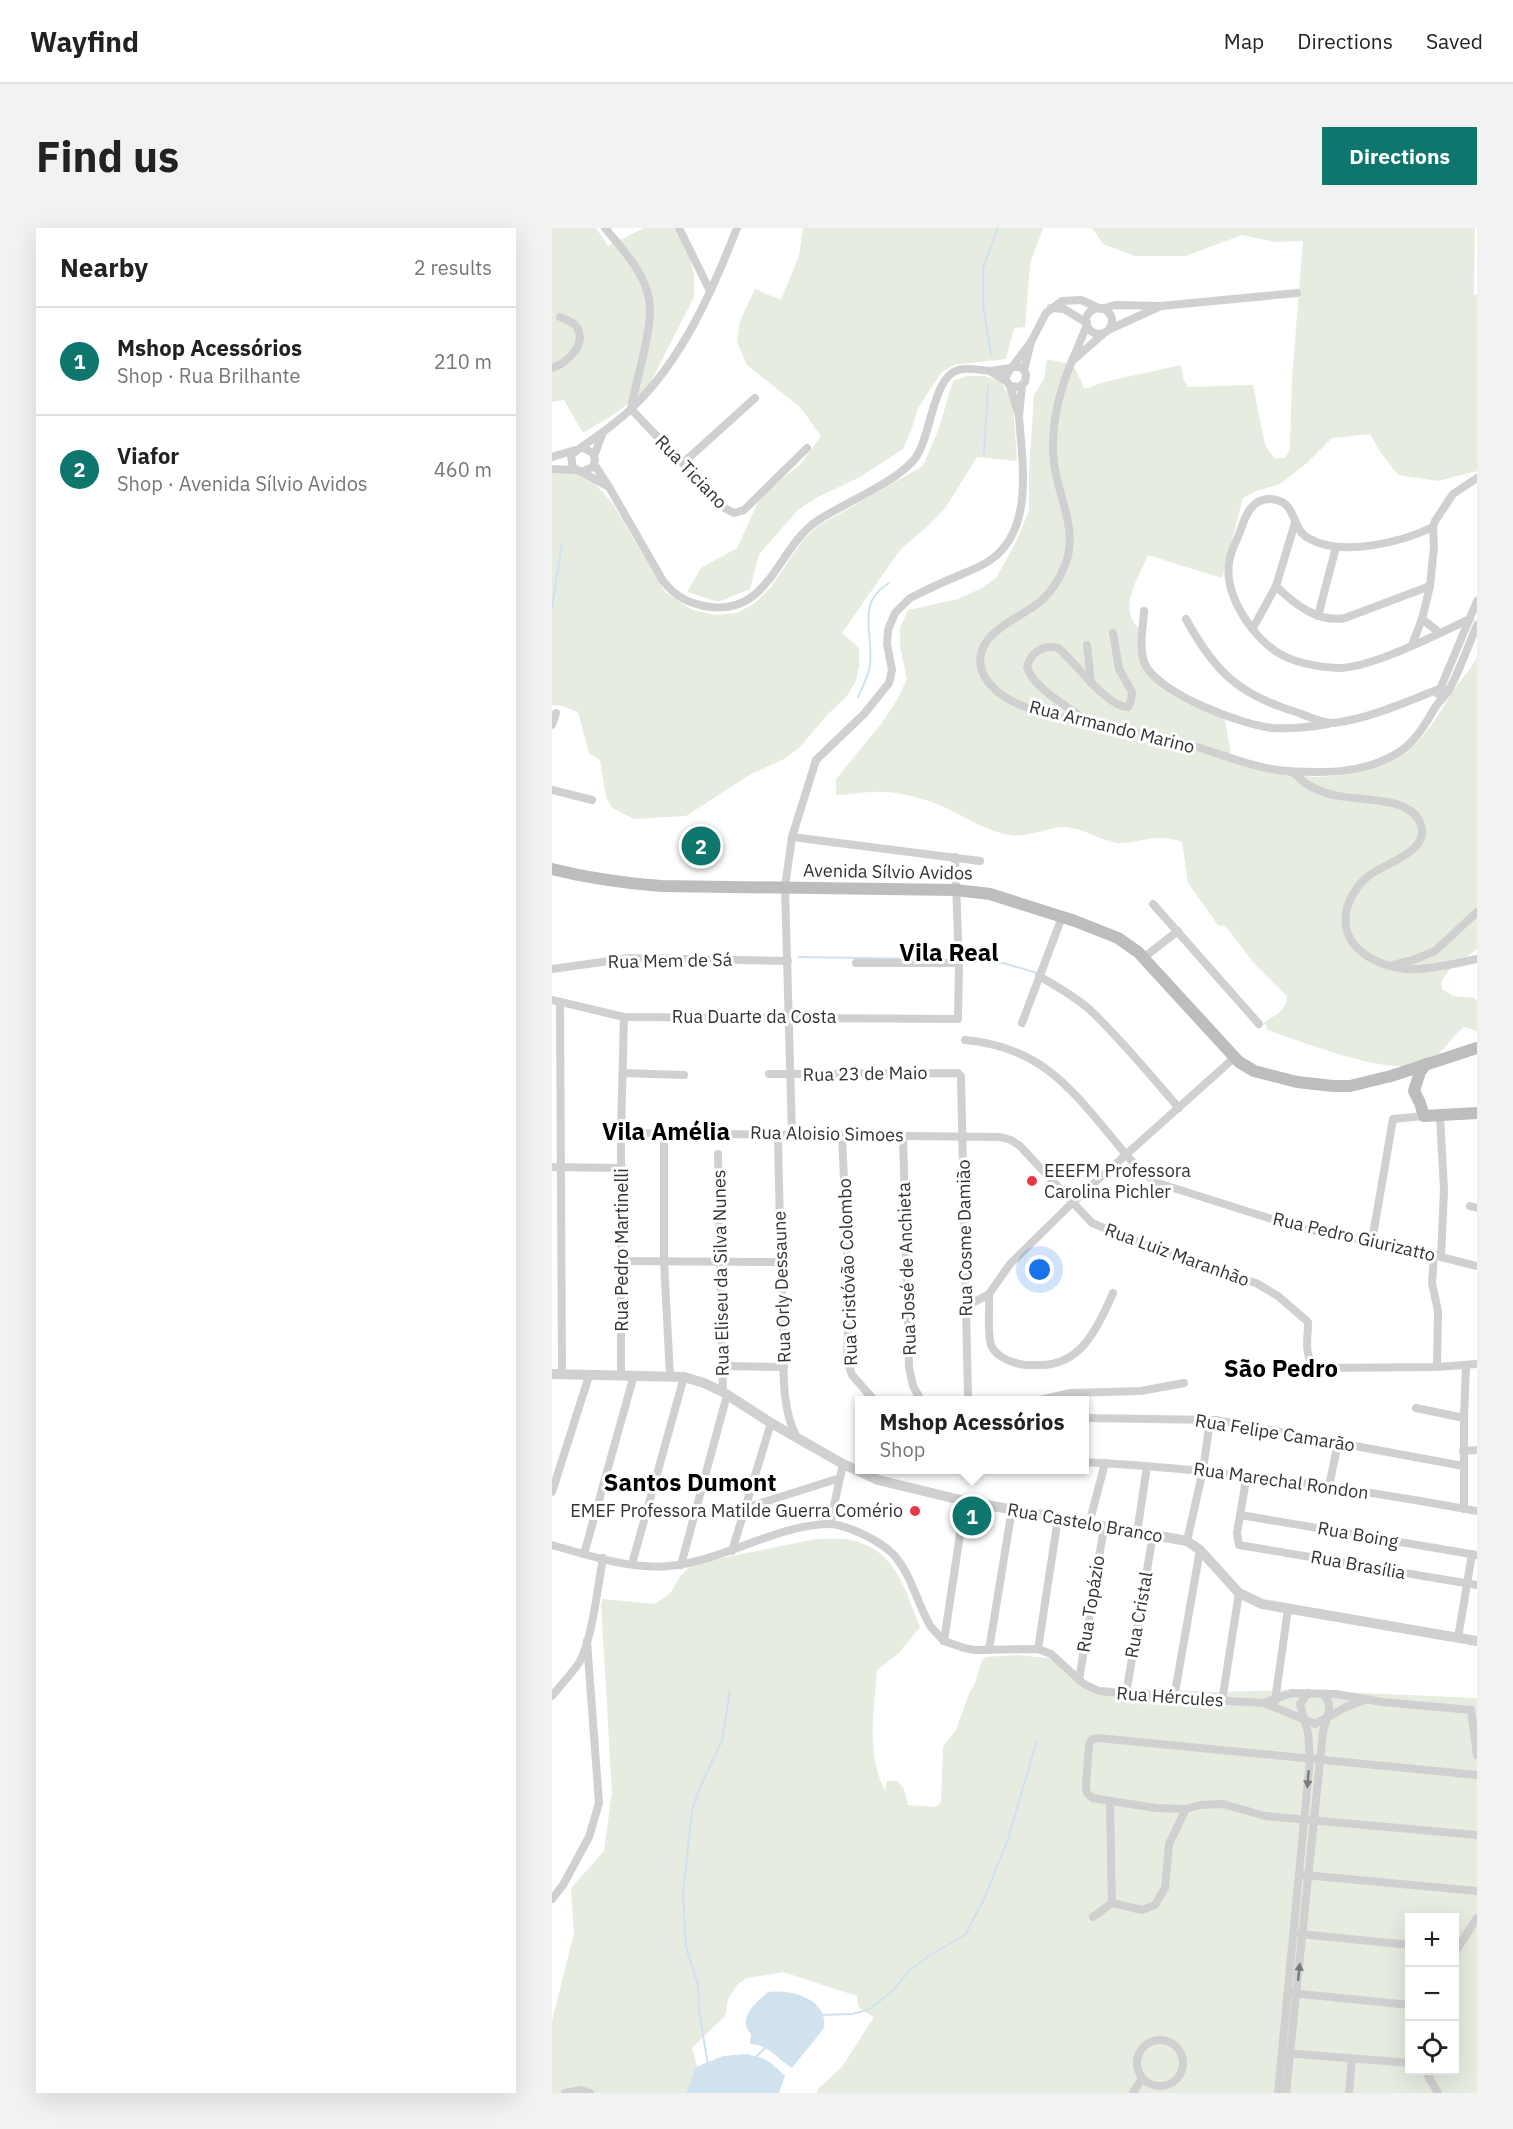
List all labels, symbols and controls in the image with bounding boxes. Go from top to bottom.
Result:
text: Wayfind [30,23,139,60]
text: Map [1224,27,1264,55]
text: Directions [1297,27,1393,55]
text: Saved [1426,27,1483,55]
button: Directions [1322,127,1477,185]
text: Find us [36,129,179,184]
text: Nearby [60,250,148,284]
text: 2 results [414,254,492,281]
text: Mshop Acessórios [117,333,302,362]
text: 1 [74,348,86,375]
text: 210 m [434,348,492,375]
text: Shop · Rua Brilhante [117,362,300,389]
street label: Rua Ticiano [650,430,732,513]
text: Viafor [117,441,179,470]
text: 2 [74,456,86,483]
text: 460 m [434,456,492,483]
text: Shop · Avenida Sílvio Avidos [117,470,368,497]
street label: Rua Armando Marino [1027,695,1197,758]
pin: 2 [682,824,720,868]
street label: Avenida Sílvio Avidos [803,859,973,884]
district label: Vila Real [899,936,999,968]
street label: Rua Mem de Sá [607,948,733,973]
street label: Rua Duarte da Costa [672,1005,837,1028]
street label: Rua 23 de Maio [802,1061,928,1086]
district label: Vila Amélia [602,1115,730,1147]
street label: Rua Aloisio Simoes [750,1121,904,1146]
street label: Rua Cosme Damião [952,1159,977,1317]
place label: EEEFM Professora Carolina Pichler [1044,1159,1191,1203]
street label: Rua Pedro Martinelli [610,1168,633,1332]
street label: Rua Eliseu da Silva Nunes [707,1169,734,1377]
marker: EEEFM Professora Carolina Pichler [1025,1174,1039,1188]
street label: Rua Cristóvão Colombo [833,1178,862,1366]
street label: Rua José de Anchieta [892,1181,921,1356]
street label: Rua Pedro Giurizatto [1271,1207,1438,1266]
street label: Rua Orly Dessaune [767,1210,796,1363]
street label: Rua Luiz Maranhão [1102,1218,1253,1291]
your location [1025,1255,1054,1284]
district label: São Pedro [1224,1352,1338,1384]
popup [855,1396,1089,1474]
text: Mshop Acessórios [880,1407,1065,1436]
street label: Rua Felipe Camarão [1194,1409,1357,1456]
text: Shop [880,1436,925,1463]
street label: Rua Marechal Rondon [1192,1457,1370,1504]
district label: Santos Dumont [604,1466,776,1498]
pin: 1 [952,1494,992,1538]
street label: Rua Castelo Branco [1006,1498,1165,1548]
place label: EMEF Professora Matilde Guerra Comério [570,1499,903,1522]
marker: EMEF Professora Matilde Guerra Comério [908,1504,922,1518]
street label: Rua Boing [1316,1516,1401,1553]
street label: Rua Brasília [1309,1545,1408,1584]
street label: Rua Topázio [1071,1554,1110,1654]
street label: Rua Cristal [1120,1570,1157,1660]
street label: Rua Hércules [1116,1681,1224,1712]
one-way arrow [1303,1770,1313,1789]
map controls [1405,1913,1459,2075]
button: + [1405,1913,1459,1967]
one-way arrow [1294,1963,1303,1982]
button: − [1405,1967,1459,2021]
button: locate [1405,2021,1459,2075]

